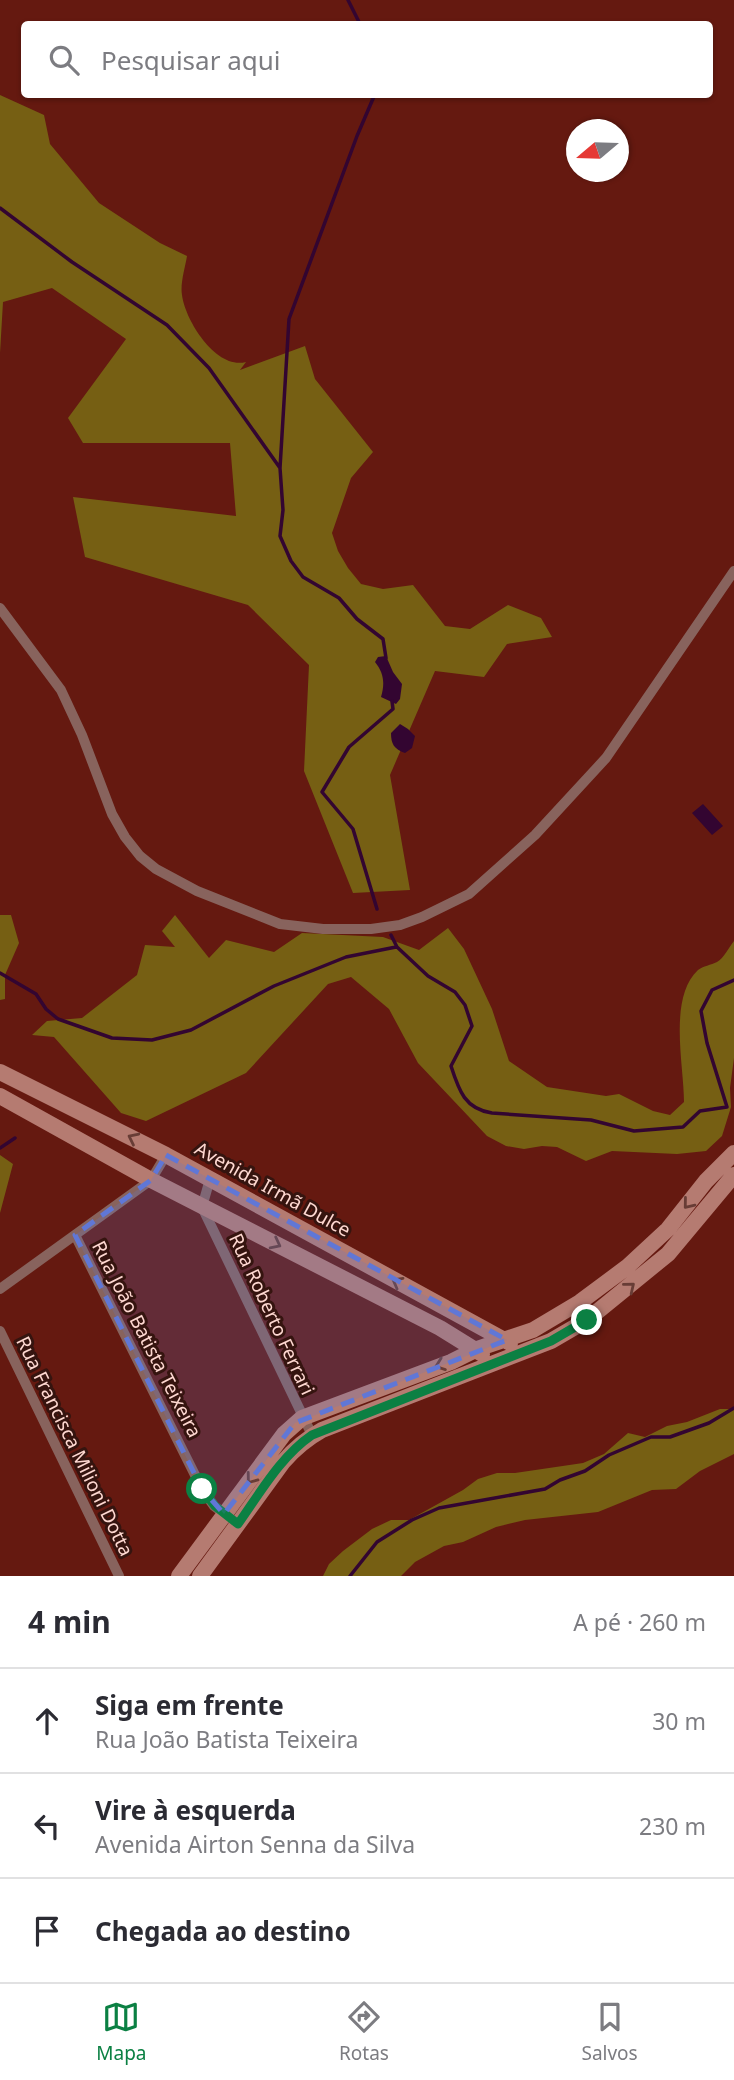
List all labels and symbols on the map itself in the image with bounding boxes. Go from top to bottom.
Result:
north arrow [566,119,629,182]
one-way arrow [128,1133,140,1147]
street label: Avenida Irmã Dulce [190,1135,356,1243]
one-way arrow [684,1195,696,1208]
street label: Rua Roberto Ferrari [223,1229,321,1399]
street label: Rua João Batista Teixeira [86,1236,208,1442]
one-way arrow [269,1236,281,1250]
one-way arrow [392,1277,405,1290]
one-way arrow [622,1282,634,1295]
route end [571,1304,602,1335]
street label: Rua Francisca Milioni Dotta [10,1332,140,1560]
one-way arrow [435,1357,447,1371]
one-way arrow [247,1471,259,1483]
route start [186,1473,217,1504]

